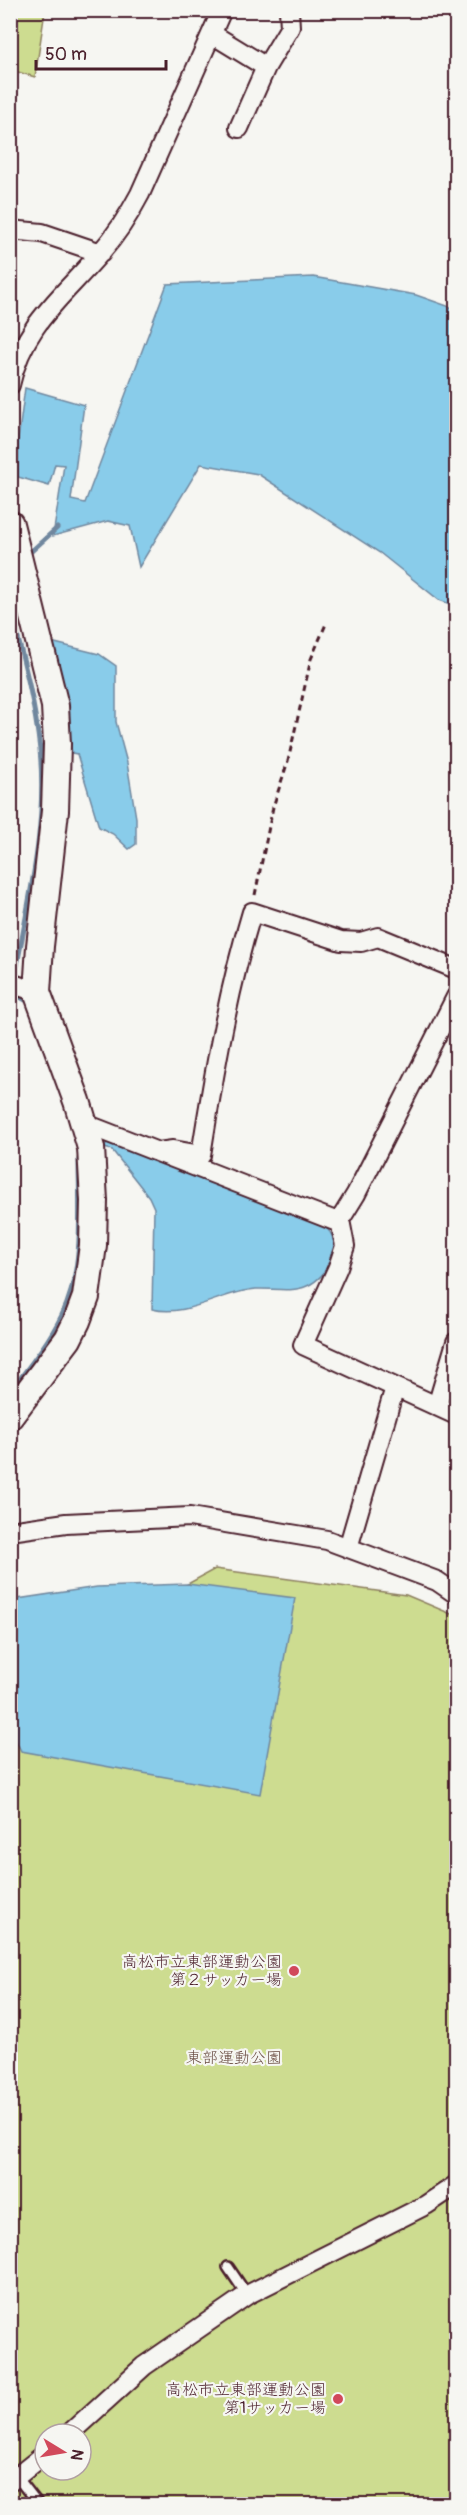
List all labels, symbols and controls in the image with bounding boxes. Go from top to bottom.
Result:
scale bar [36,33,166,71]
text: 50 m [45,43,87,66]
place label: 高松市立東部運動公園 第２サッカー場 [122,1952,282,1990]
marker: 高松市立東部運動公園 第２サッカー場 [287,1964,301,1978]
park label: 東部運動公園 [186,2048,282,2068]
place label: 高松市立東部運動公園 第1サッカー場 [166,2380,326,2418]
marker: 高松市立東部運動公園 第1サッカー場 [331,2392,345,2406]
north arrow [33,2422,93,2482]
text: N [66,2447,88,2462]

